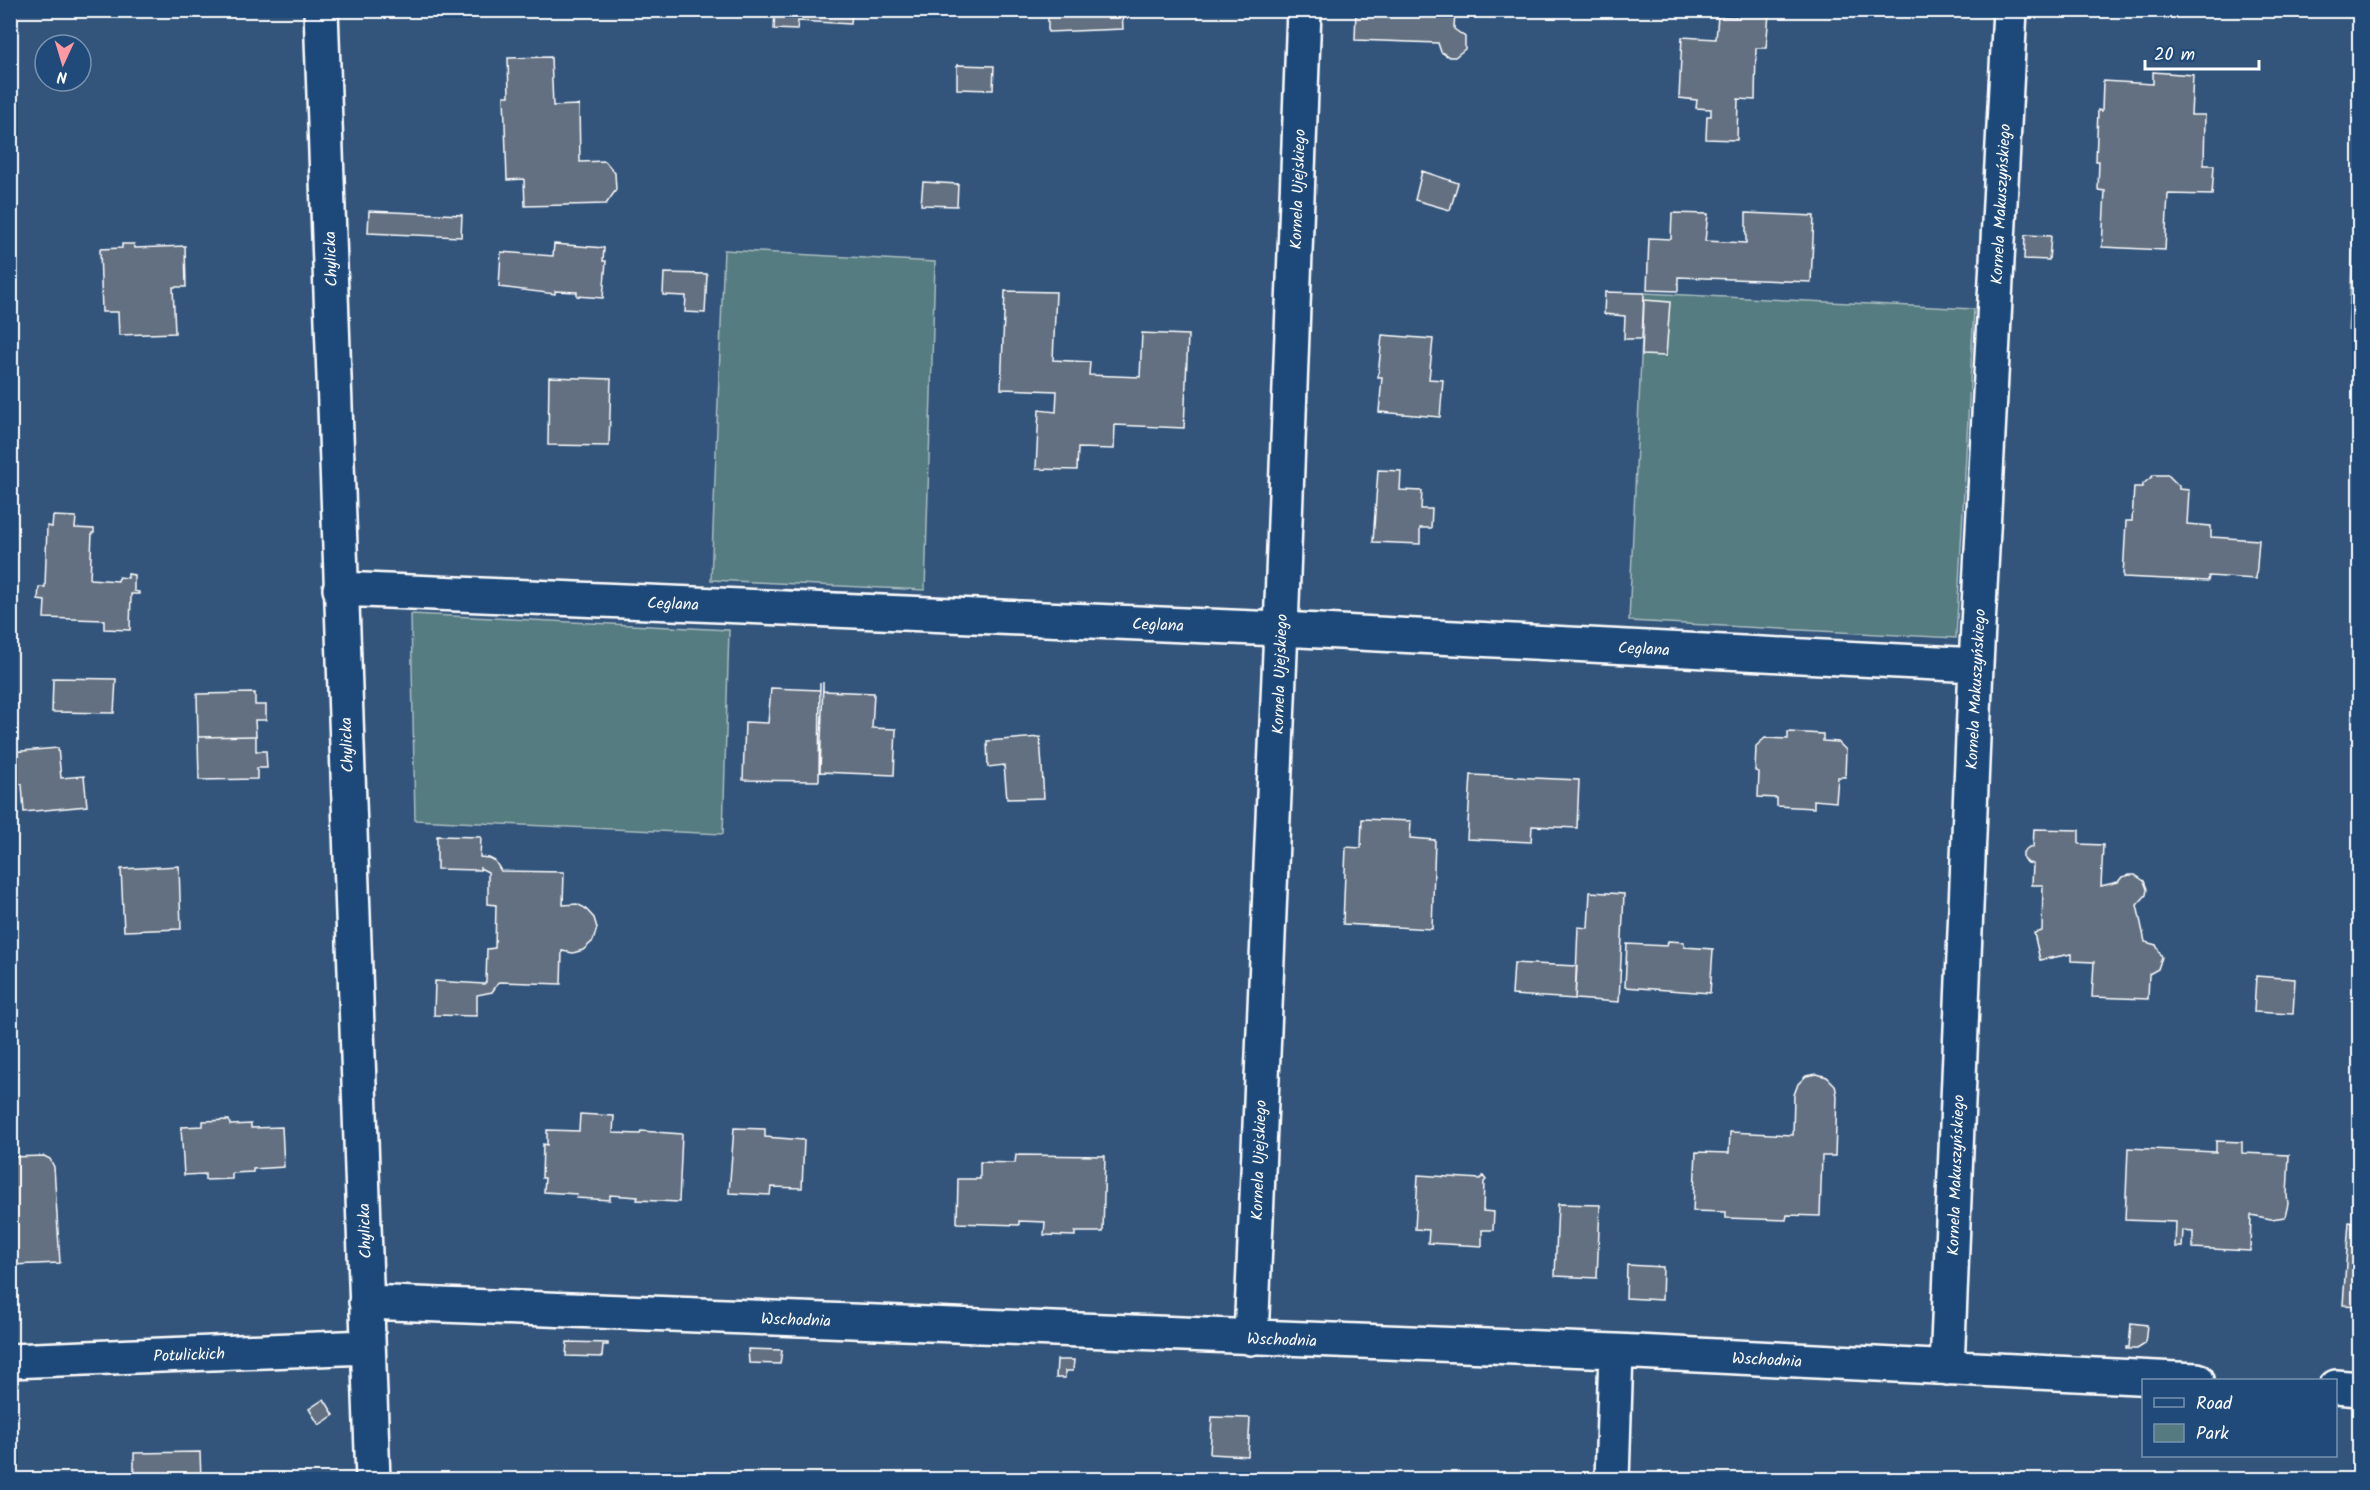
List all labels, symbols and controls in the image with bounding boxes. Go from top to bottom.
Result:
north arrow [33,33,93,93]
scale bar [2145,33,2259,71]
text: 20 m [2154,41,2195,70]
text: N [56,64,68,89]
street label: Kornela Makuszyńskiego [1985,123,2018,285]
street label: Kornela Ujejskiego [1284,128,1313,250]
street label: Chylicka [318,231,345,287]
street label: Ceglana [647,591,699,618]
street label: Kornela Makuszyńskiego [1960,608,1993,770]
street label: Ceglana [1132,612,1184,639]
street label: Kornela Ujejskiego [1266,613,1295,735]
street label: Ceglana [1617,636,1670,663]
street label: Chylicka [334,717,361,773]
street label: Kornela Makuszyńskiego [1941,1094,1972,1256]
street label: Kornela Ujejskiego [1245,1099,1274,1221]
street label: Chylicka [352,1203,379,1259]
street label: Wschodnia [760,1307,831,1334]
street label: Wschodnia [1246,1327,1317,1354]
street label: Potulickich [153,1342,225,1369]
street label: Wschodnia [1731,1346,1803,1375]
legend [2142,1379,2337,1457]
text: Road [2196,1390,2233,1419]
text: Park [2196,1420,2229,1449]

